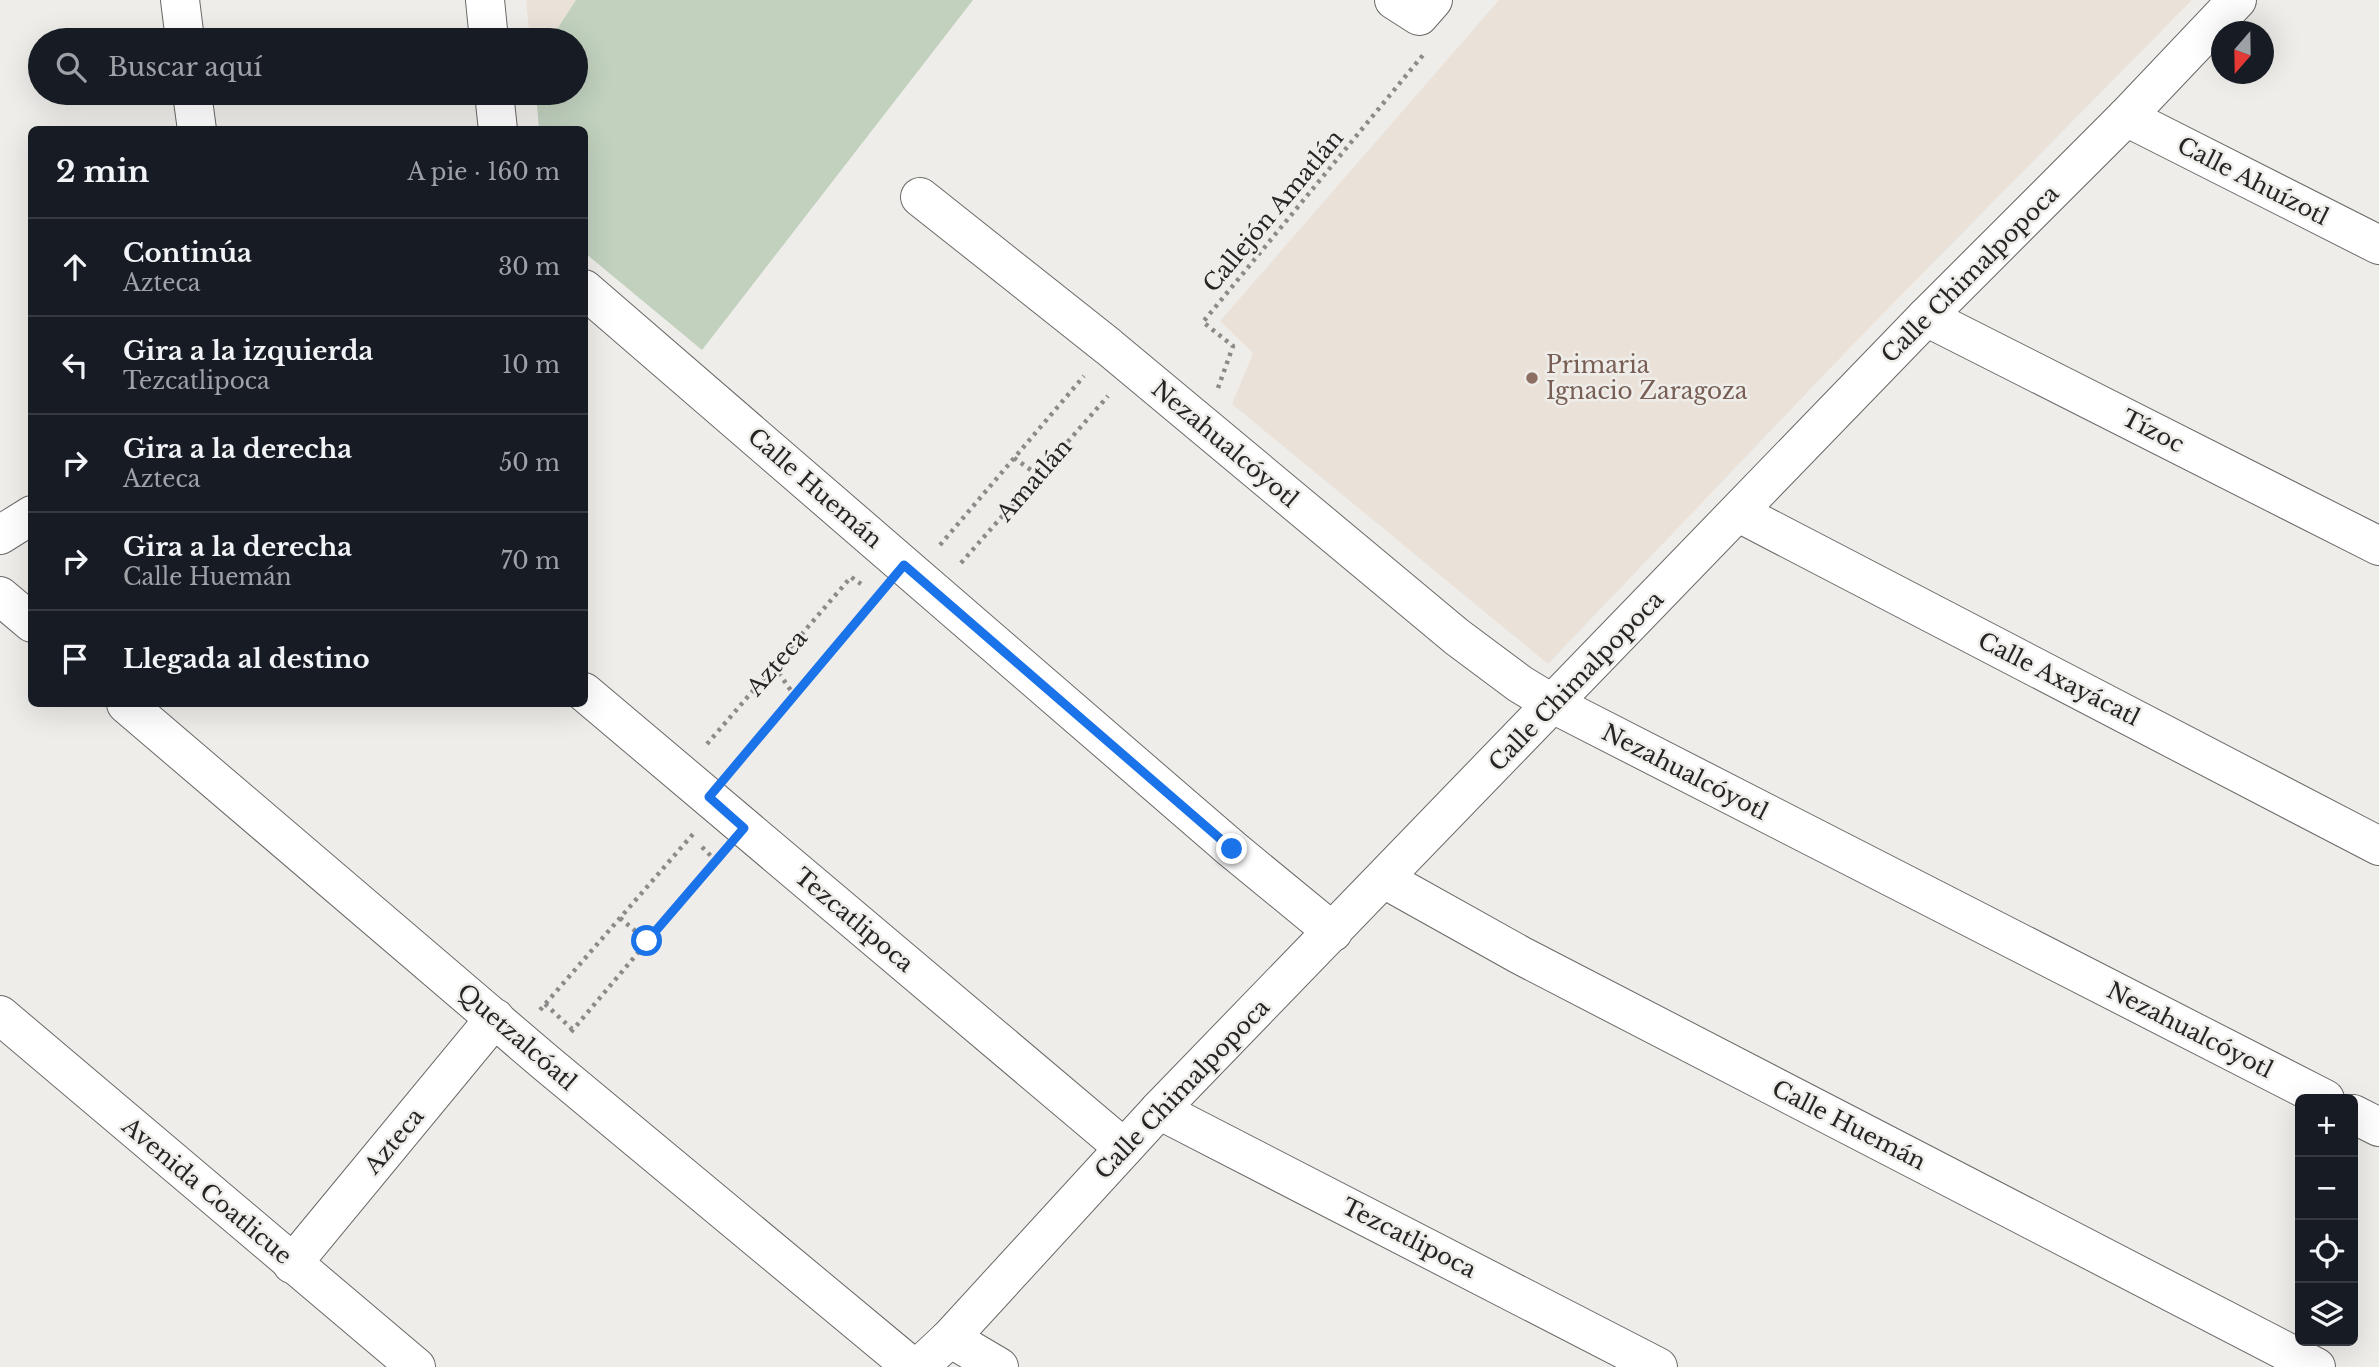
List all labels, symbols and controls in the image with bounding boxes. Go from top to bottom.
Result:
north arrow [2211,21,2274,84]
search box [28,28,588,105]
icon: search [52,48,90,86]
text: Buscar aquí [108,51,262,83]
street label: Callejón Amatlán [1197,124,1349,298]
street label: Calle Ahuízotl [2173,131,2333,231]
text: 2 min [56,153,149,190]
text: A pie · 160 m [407,158,560,186]
street label: Calle Chimalpopoca [1875,179,2065,369]
text: Continúa [123,237,252,269]
icon: ahead [56,248,94,286]
text: 30 m [498,253,560,281]
text: Azteca [123,269,201,297]
text: Gira a la izquierda [123,335,373,367]
icon: left [56,346,94,384]
text: 10 m [502,351,560,379]
place label: Primaria Ignacio Zaragoza [1546,351,1748,405]
text: Tezcatlipoca [123,367,270,395]
marker: Primaria Ignacio Zaragoza [1524,370,1540,386]
street label: Nezahualcóyotl [1146,375,1304,513]
street label: Tízoc [2117,404,2189,458]
street label: Calle Huemán [742,422,888,554]
text: Gira a la derecha [123,433,352,465]
street label: Amatlán [990,433,1077,528]
icon: right [56,444,94,482]
text: 50 m [499,449,560,477]
text: Azteca [123,465,201,493]
text: Gira a la derecha [123,531,352,563]
icon: right [56,542,94,580]
text: 70 m [501,547,560,575]
text: Calle Huemán [123,563,292,591]
street label: Calle Chimalpopoca [1483,585,1669,777]
street label: Azteca [740,624,813,702]
street label: Calle Axayácatl [1974,626,2144,732]
icon: arrive [56,640,94,678]
text: Llegada al destino [123,643,370,675]
street label: Nezahualcóyotl [1597,718,1773,826]
route end [1216,833,1247,864]
street label: Tezcatlipoca [789,862,919,978]
route start [631,925,662,956]
street label: Nezahualcóyotl [2102,976,2278,1084]
street label: Quetzalcóatl [452,978,582,1096]
street label: Calle Chimalpopoca [1089,993,1275,1185]
street label: Calle Huemán [1768,1074,1931,1176]
map controls [2295,1094,2358,1346]
button: + [2295,1094,2358,1157]
street label: Azteca [358,1102,430,1180]
street label: Avenida Coatlicue [116,1111,297,1270]
button: − [2295,1157,2358,1220]
street label: Tezcatlipoca [1337,1192,1481,1284]
button: locate [2295,1220,2358,1283]
button: layers [2295,1283,2358,1346]

